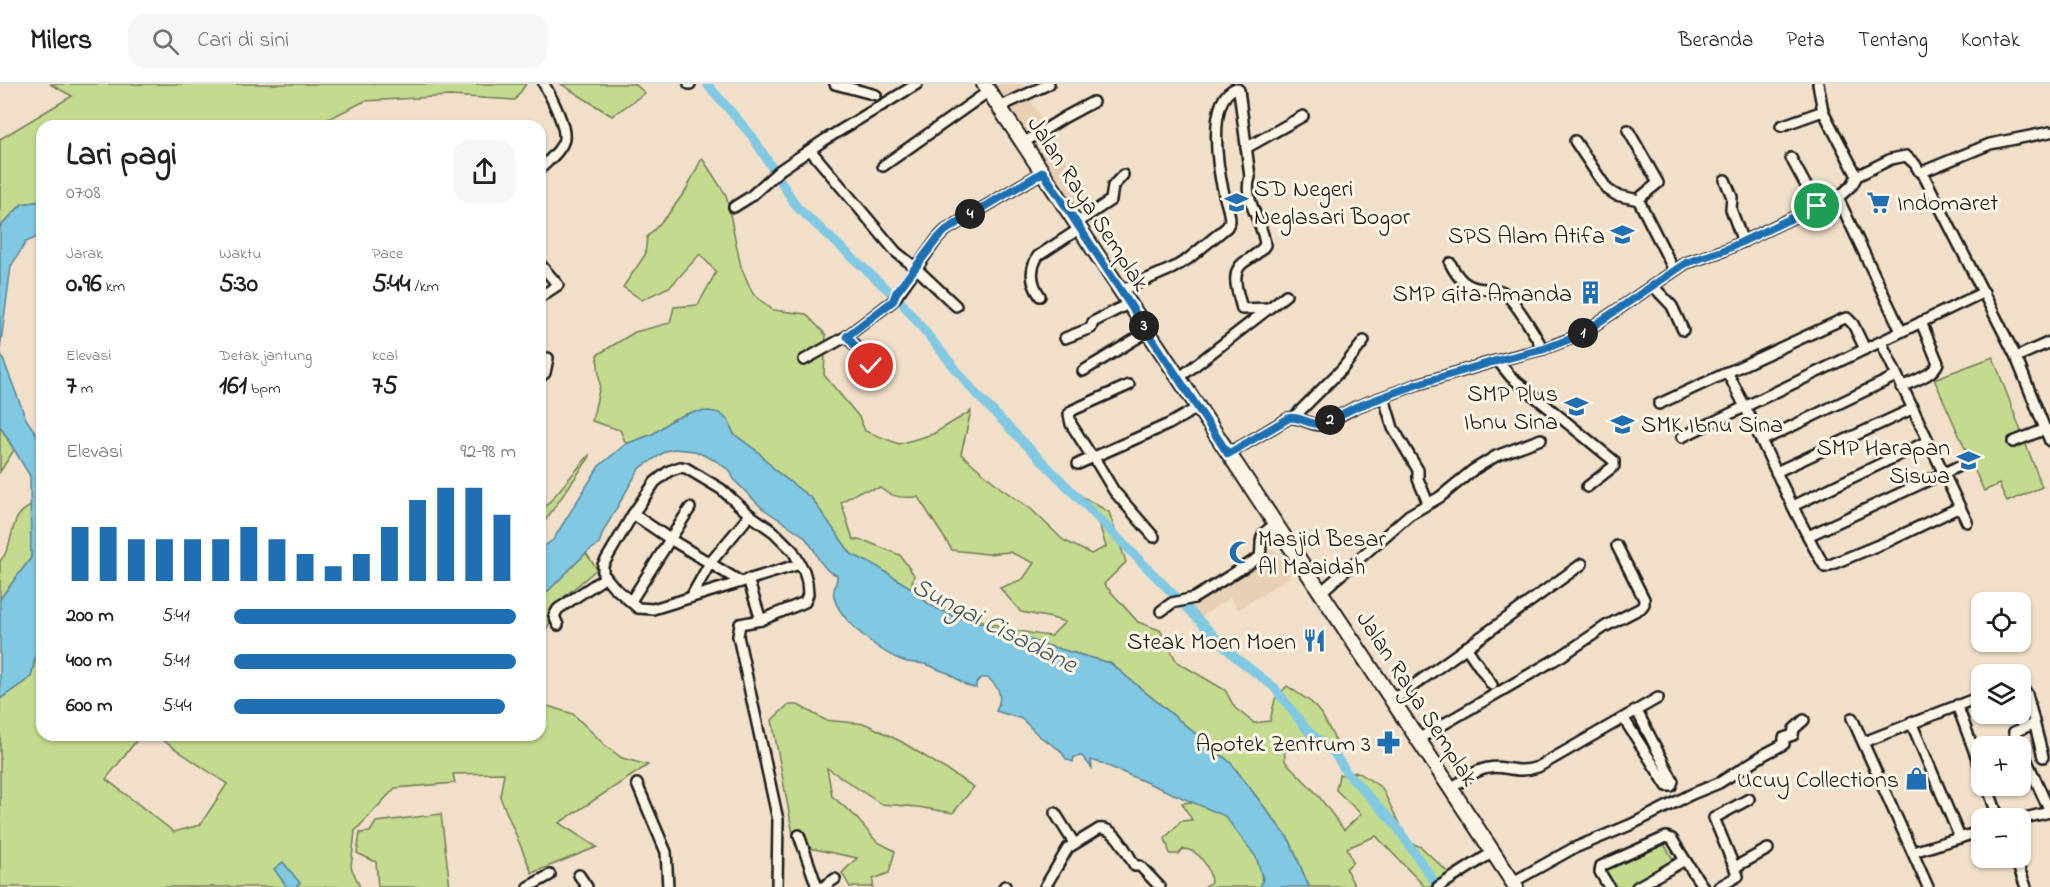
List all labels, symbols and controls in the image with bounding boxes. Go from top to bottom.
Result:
search box [128,14,548,68]
text: Milers [30,21,92,62]
icon: search [149,25,182,58]
text: Cari di sini [197,25,289,57]
text: Beranda [1678,26,1753,56]
text: Peta [1786,26,1825,56]
text: Tentang [1858,26,1928,56]
text: Kontak [1961,26,2020,56]
street label: Jalan Raya Semplak [1016,110,1157,300]
text: Lari pagi [66,132,177,180]
button: share [453,140,516,203]
place label: SD Negeri Neglasari Bogor [1254,173,1411,236]
text: 07:08 [66,179,101,208]
pin [1791,180,1842,231]
place label: Indomaret [1897,187,1998,222]
school or university icon: SD Negeri Neglasari Bogor [1223,189,1249,215]
icon: arrive [1800,189,1833,222]
supermarket icon: Indomaret [1866,189,1892,215]
pin: 4 [955,199,985,229]
text: 4 [967,202,973,226]
place label: SPS Alam Atifa [1448,220,1605,255]
school or university icon: SPS Alam Atifa [1610,222,1636,248]
text: Jarak [66,242,103,266]
text: Waktu [219,242,262,266]
text: Pace [372,242,403,266]
text: 0.96 [66,266,102,304]
text: 5:30 [219,266,258,304]
text: 5:44 [372,266,411,304]
text: km [102,275,125,299]
text: /km [411,275,439,299]
place label: SMP Gita Amanda [1393,278,1572,313]
building icon: SMP Gita Amanda [1577,280,1603,306]
pin: 3 [1129,311,1159,341]
text: 3 [1141,314,1147,338]
pin: 1 [1568,318,1598,348]
text: 1 [1580,321,1586,345]
pin [845,340,896,391]
text: Elevasi [66,344,111,368]
text: Detak jantung [219,344,312,368]
text: kcal [372,344,397,368]
icon: check [854,349,887,382]
text: 7 [66,368,77,406]
text: 161 [219,368,247,406]
text: 75 [372,368,398,406]
text: m [77,377,93,401]
text: bpm [247,377,281,401]
place label: SMP Plus Ibnu Sina [1464,378,1558,441]
school or university icon: SMP Plus Ibnu Sina [1563,394,1589,420]
pin: 2 [1315,405,1345,435]
text: 2 [1326,408,1334,432]
place label: SMK Ibnu Sina [1641,409,1783,444]
school or university icon: SMK Ibnu Sina [1610,411,1636,437]
place label: SMP Harapan Siswa [1816,432,1950,495]
text: Elevasi [66,438,123,467]
text: 92–98 m [460,438,516,467]
school or university icon: SMP Harapan Siswa [1955,448,1981,474]
place label: Masjid Besar Al Maaidah [1258,523,1386,586]
mosque icon: Masjid Besar Al Maaidah [1227,539,1253,565]
water label: Sungai Cisadane [905,569,1084,685]
map controls [1971,592,2031,868]
button: locate [1971,592,2031,652]
text: 200 m [66,602,114,631]
text: 5:41 [162,602,190,631]
street label: Jalan Raya Semplak [1345,605,1486,795]
place label: Steak Moen Moen [1127,626,1296,661]
restaurant icon: Steak Moen Moen [1301,628,1327,654]
text: 400 m [66,647,112,676]
text: 5:41 [162,647,190,676]
button: layers [1971,664,2031,724]
text: 600 m [66,692,113,721]
text: 5:44 [162,692,192,721]
place label: Apotek Zentrum 3 [1195,728,1371,763]
pharmacy icon: Apotek Zentrum 3 [1376,730,1402,756]
button: + [1971,736,2031,796]
place label: Ucuy Collections [1737,764,1899,800]
shop icon: Ucuy Collections [1904,766,1930,792]
button: − [1971,808,2031,868]

